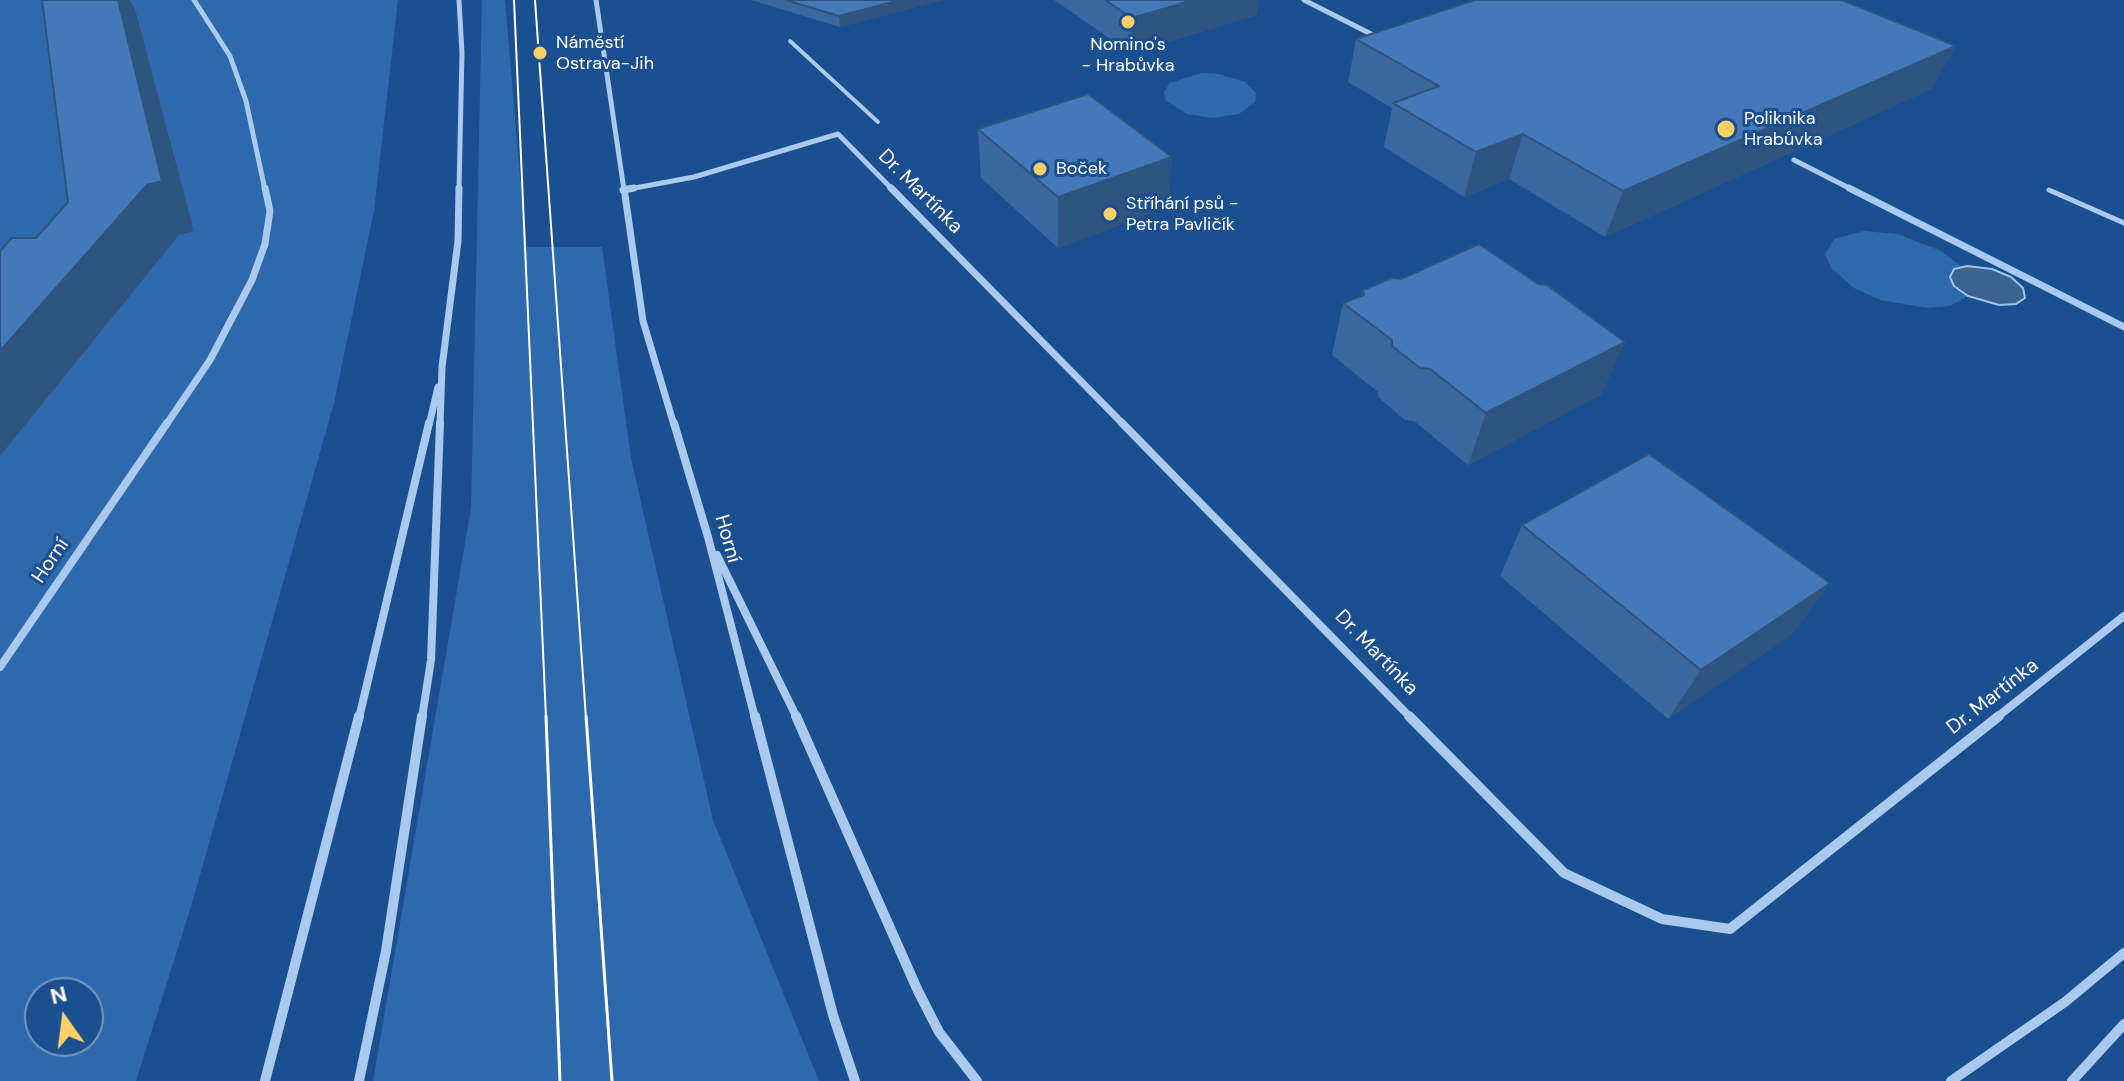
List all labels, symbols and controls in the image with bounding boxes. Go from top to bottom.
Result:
marker: Nomino's - Hrabůvka [1119,13,1137,31]
place label: Náměstí Ostrava-Jih [556,32,654,74]
place label: Nomino's - Hrabůvka [1081,34,1175,76]
marker: Náměstí Ostrava-Jih [531,44,549,62]
place label: Poliknika Hrabůvka [1744,108,1823,150]
marker: Poliknika Hrabůvka [1715,118,1737,140]
street label: Dr. Martínka [873,145,967,239]
place label: Boček [1056,158,1107,180]
marker: Boček [1031,160,1049,178]
place label: Stříhání psů - Petra Pavličík [1126,193,1239,236]
marker: Stříhání psů - Petra Pavličík [1101,205,1119,223]
street label: Horní [709,512,745,566]
street label: Horní [27,534,75,588]
street label: Dr. Martínka [1329,605,1423,701]
street label: Dr. Martínka [1943,654,2043,740]
north arrow [24,977,104,1057]
text: N [47,979,70,1011]

